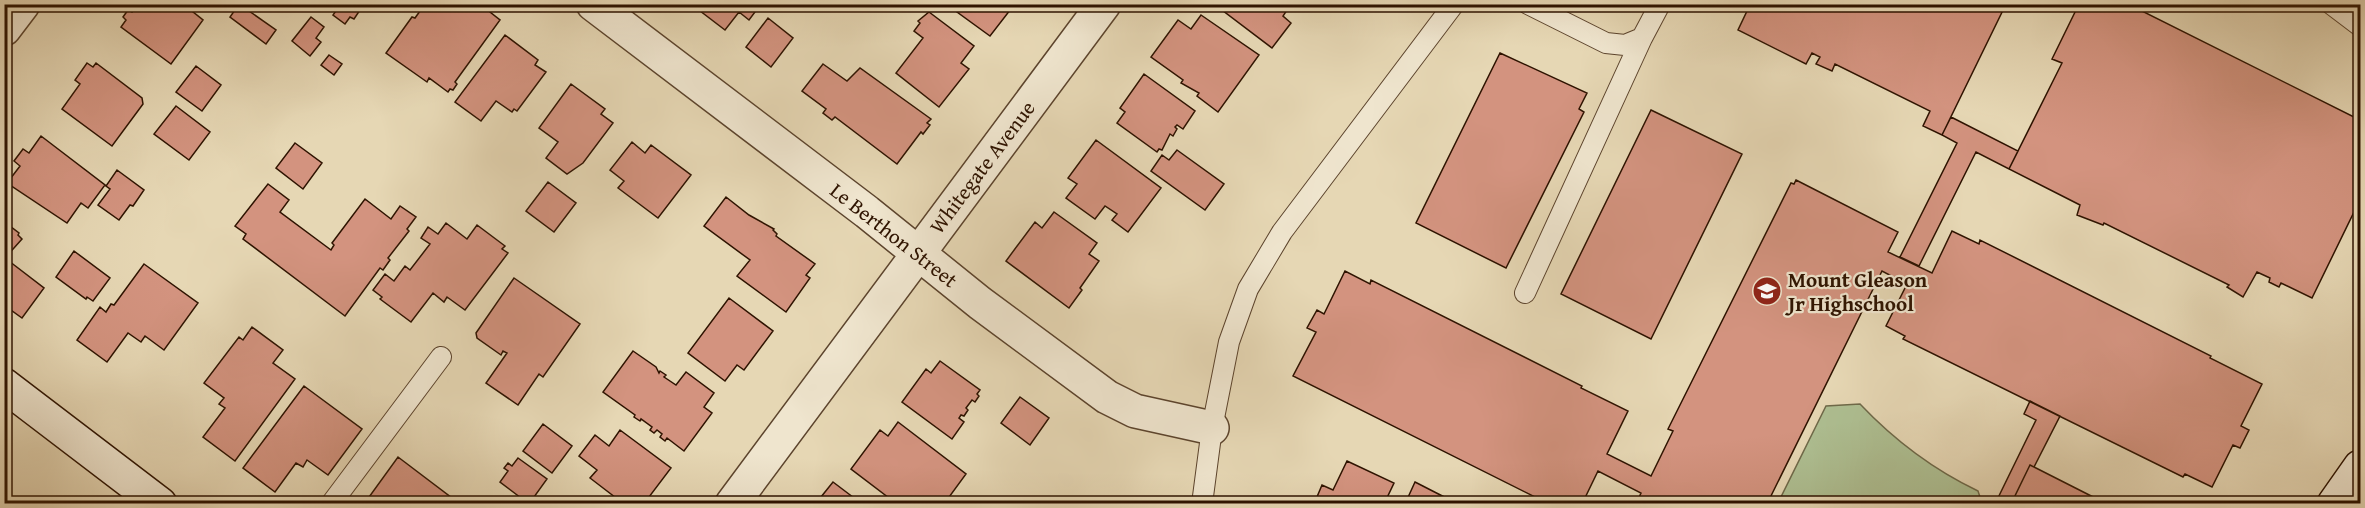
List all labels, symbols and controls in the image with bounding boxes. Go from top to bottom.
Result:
street label: Whitegate Avenue [922,94,1042,240]
street label: Le Berthon Street [824,175,965,295]
place label: Mount Gleason Jr Highschool [1785,264,1928,319]
school or university icon: Mount Gleason Jr Highschool [1751,275,1783,307]

